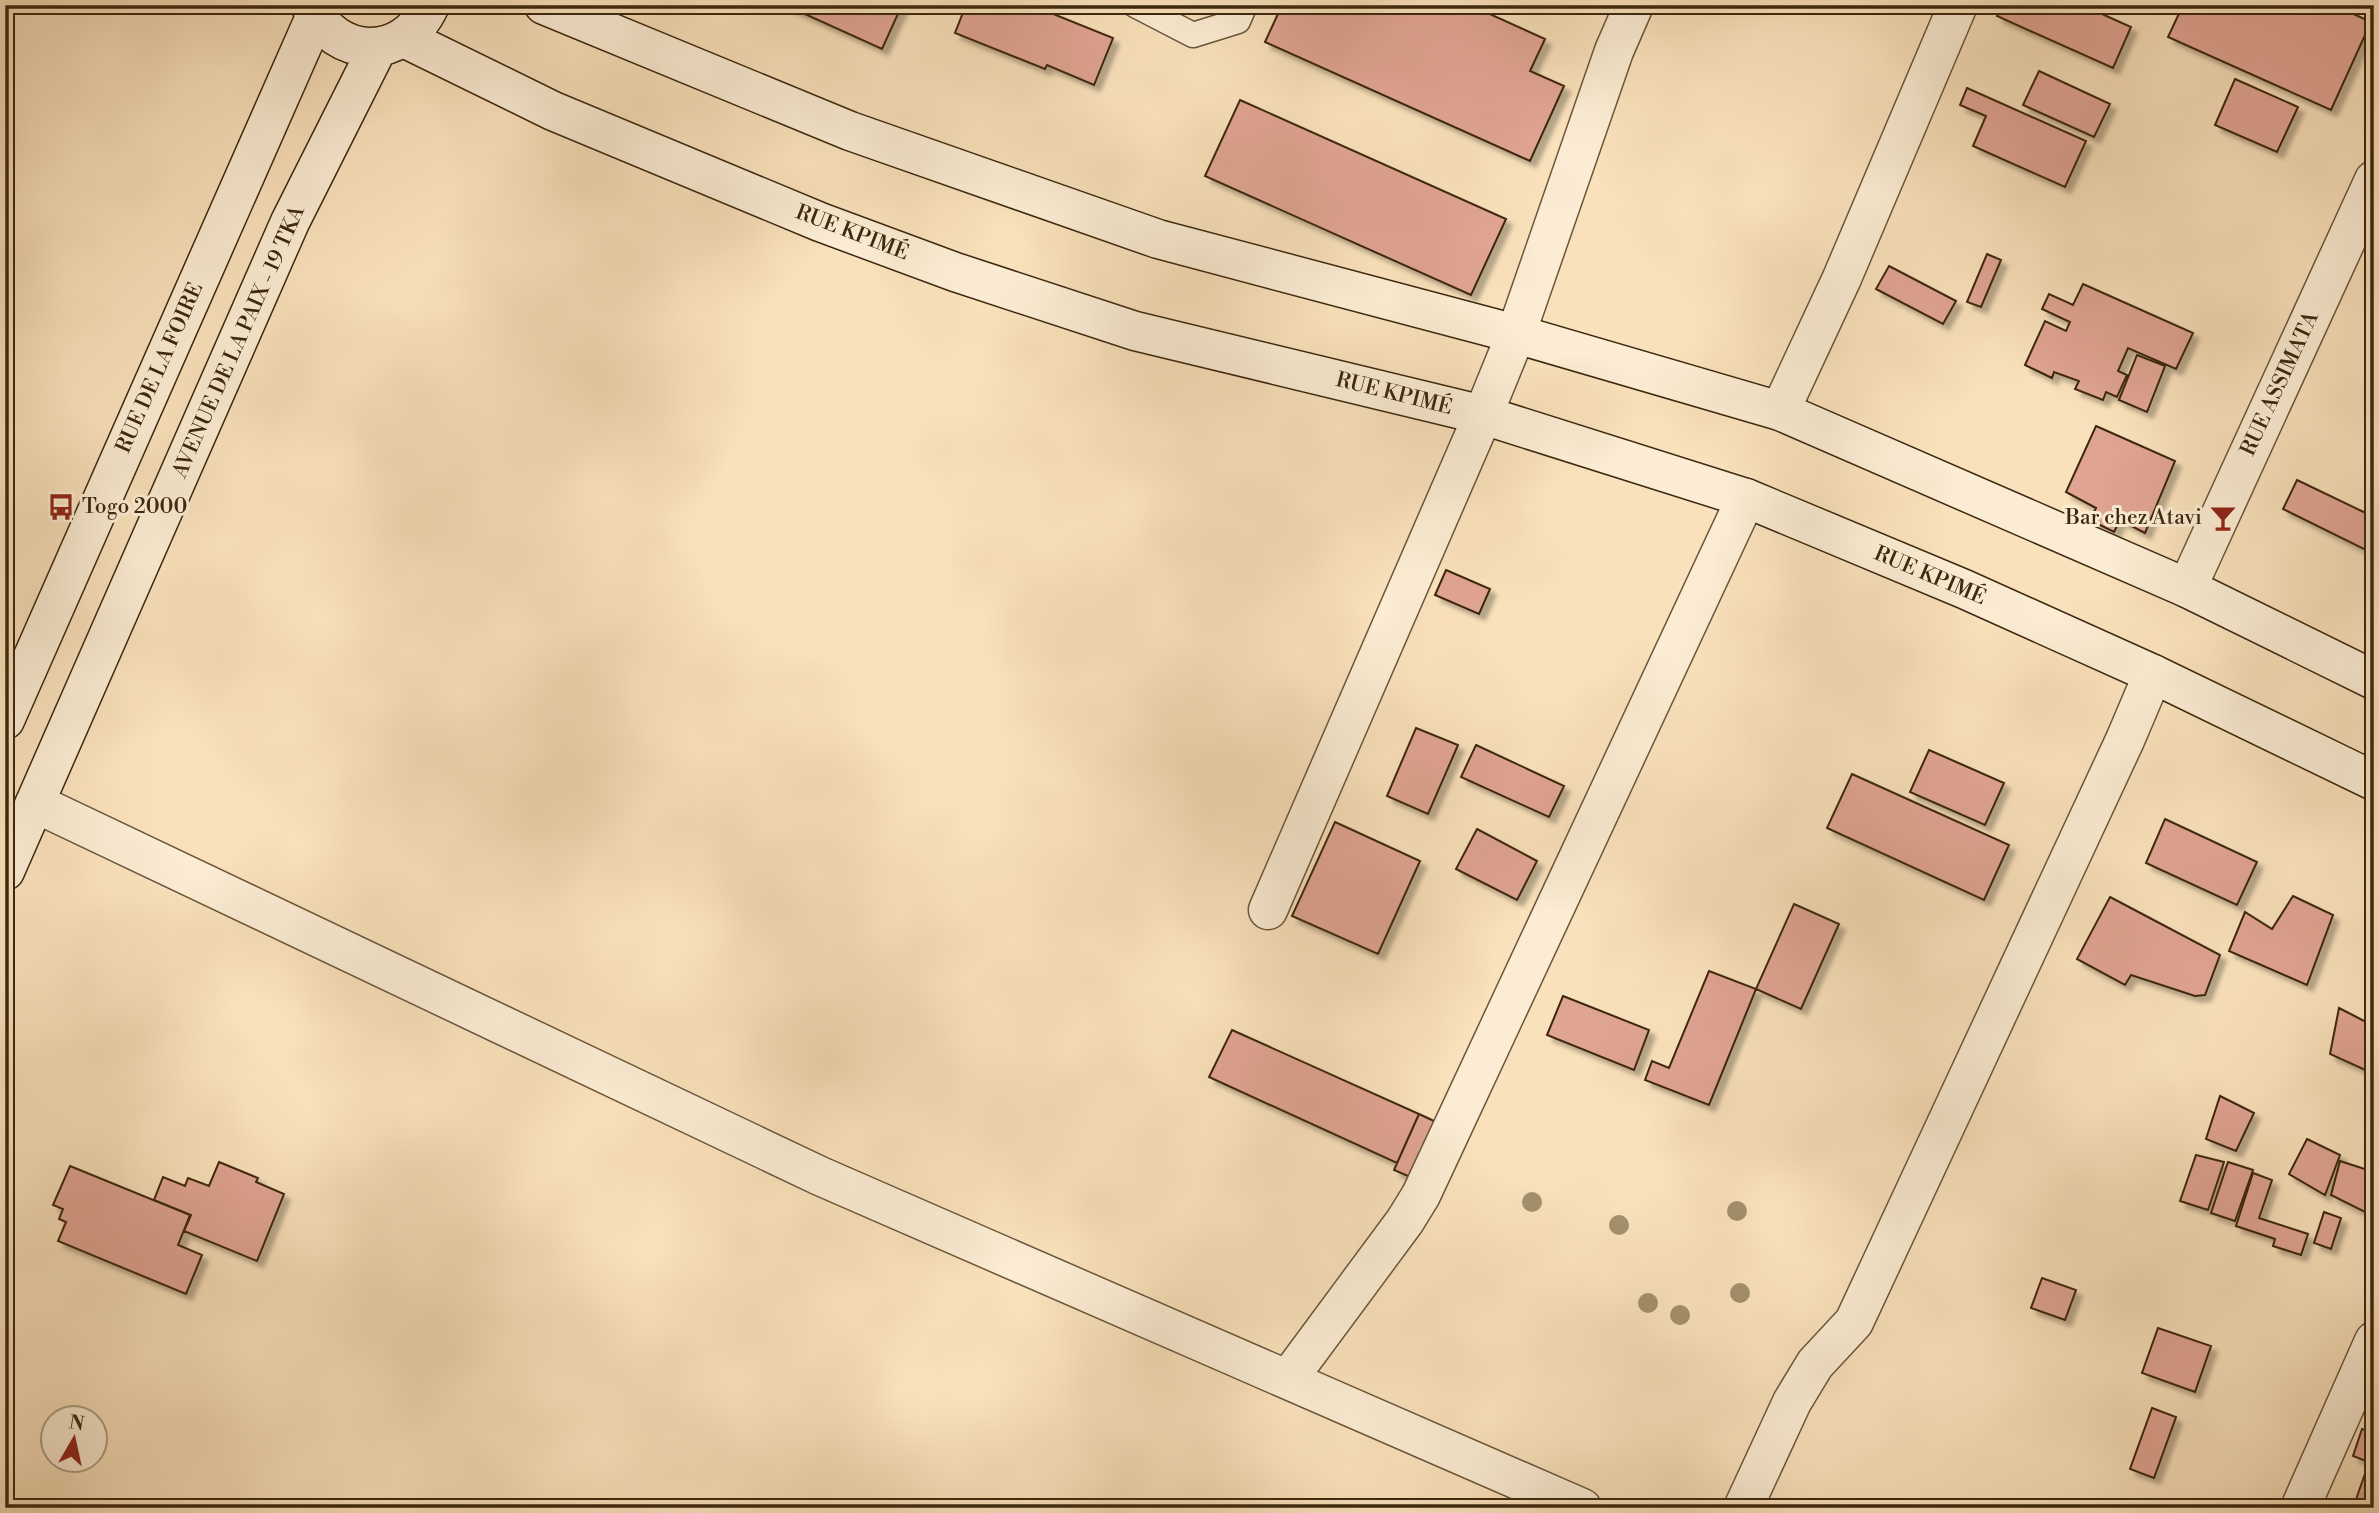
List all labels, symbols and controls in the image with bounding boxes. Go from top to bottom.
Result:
street label: RUE KPIMÉ [792,198,913,266]
street label: AVENUE DE LA PAIX - 19 TKA [167,201,311,483]
street label: RUE DE LA FOIRE [111,279,209,457]
street label: RUE ASSIMATA [2235,307,2325,460]
street label: RUE KPIMÉ [1333,365,1455,421]
bus stop icon: Togo 2000 [46,492,76,522]
place label: Togo 2000 [82,494,187,520]
bar icon: Bar chez Atavi [2208,503,2238,533]
place label: Bar chez Atavi [2064,505,2202,531]
street label: RUE KPIMÉ [1870,539,1991,611]
north arrow [38,1404,108,1474]
text: N [67,1410,86,1436]

